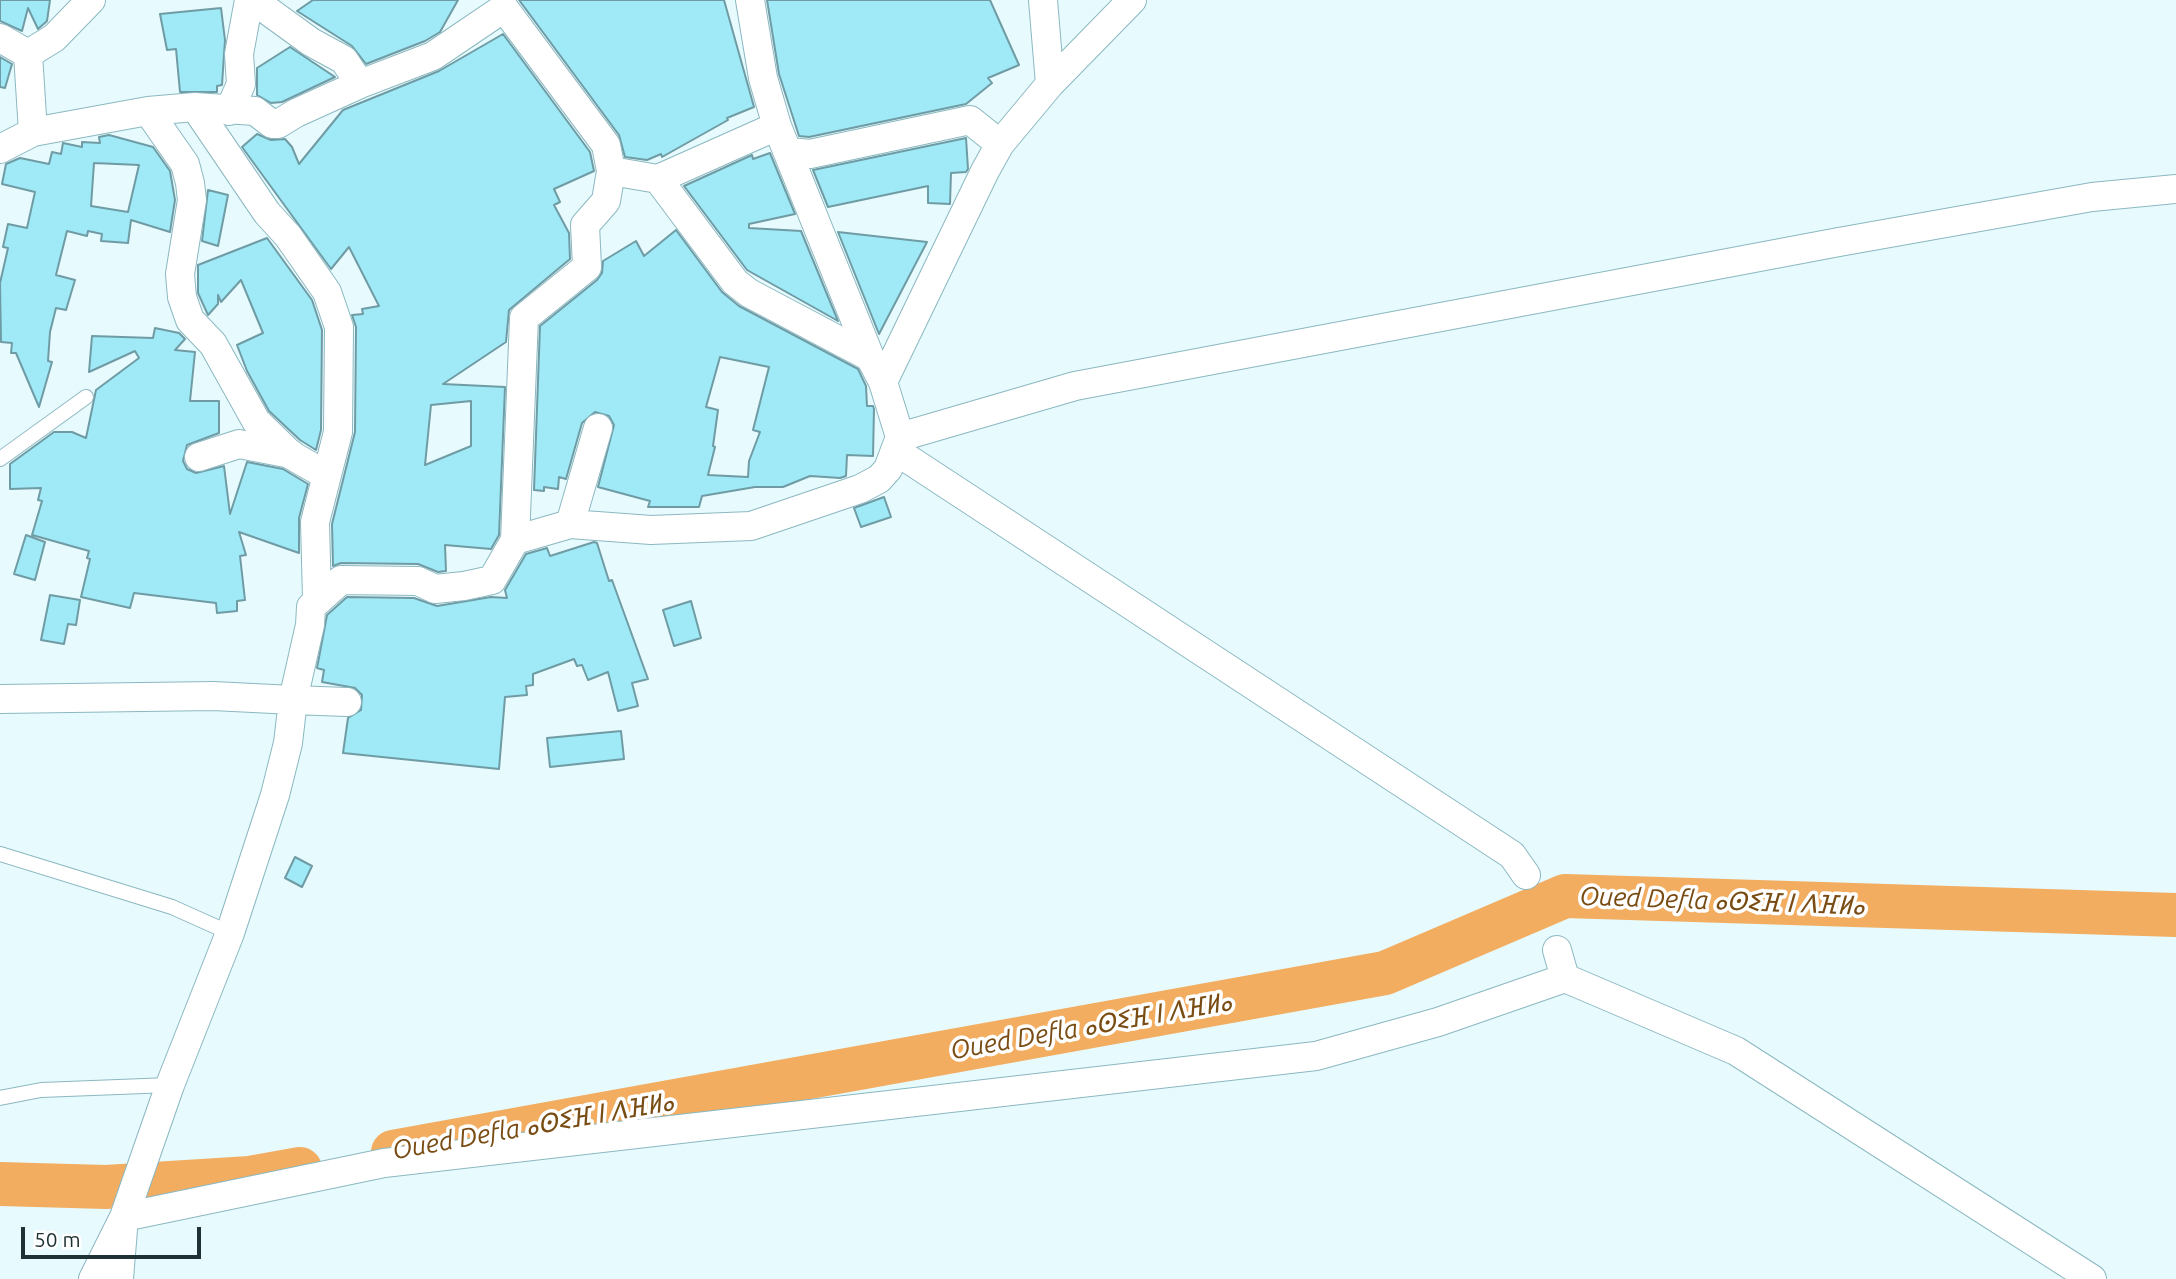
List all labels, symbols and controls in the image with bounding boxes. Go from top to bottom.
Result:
water label: Oued Defla ⴰⵙⵉⴼ ⵏ ⴷⴼⵍⴰ [1579,880,1865,922]
water label: Oued Defla ⴰⵙⵉⴼ ⵏ ⴷⴼⵍⴰ [948,986,1234,1066]
water label: Oued Defla ⴰⵙⵉⴼ ⵏ ⴷⴼⵍⴰ [390,1086,676,1166]
scale bar [24,1212,205,1256]
text: 50 m [34,1227,81,1251]

